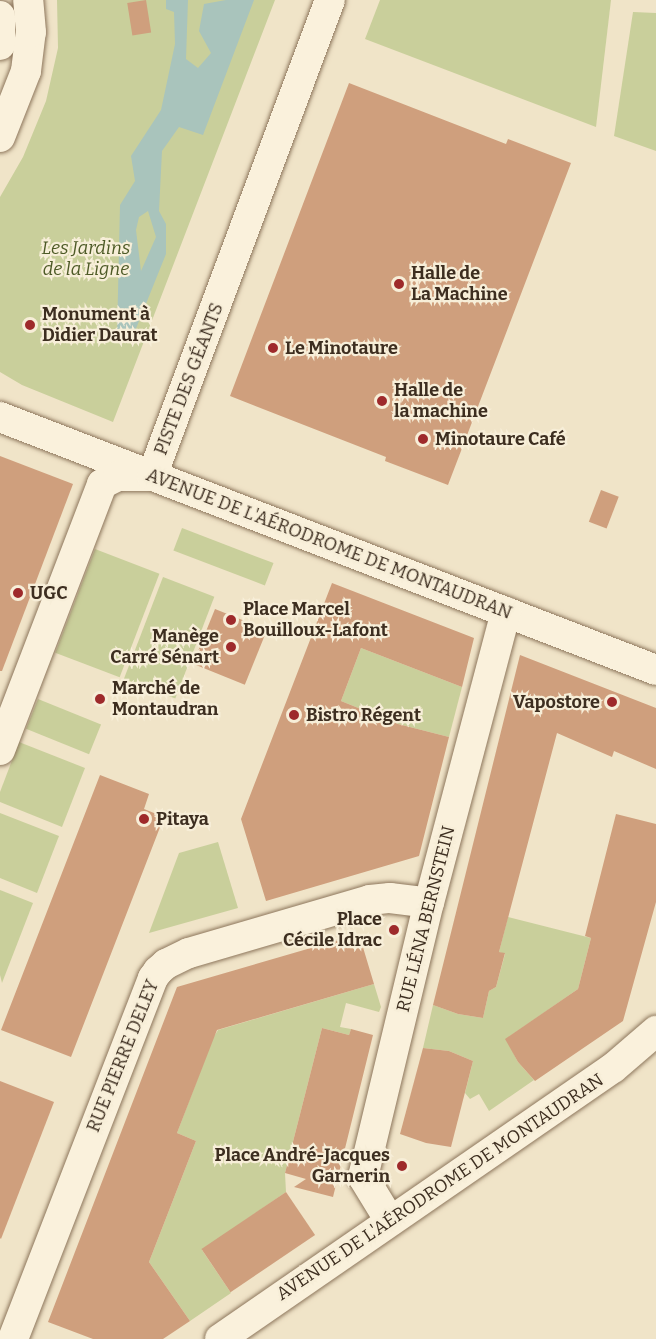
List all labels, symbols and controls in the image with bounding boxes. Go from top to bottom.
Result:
park label: Les Jardins de la Ligne [42,238,130,280]
place label: Halle de La Machine [411,263,508,306]
marker: Halle de La Machine [392,277,406,291]
street label: PISTE DES GÉANTS [150,300,228,458]
place label: Monument à Didier Daurat [42,304,158,346]
marker: Monument à Didier Daurat [23,318,37,332]
place label: Le Minotaure [285,337,398,359]
marker: Le Minotaure [266,341,280,355]
place label: Halle de la machine [394,380,488,422]
marker: Halle de la machine [375,394,389,408]
place label: Minotaure Café [435,428,566,450]
marker: Minotaure Café [416,432,430,446]
street label: AVENUE DE L'AÉRODROME DE MONTAUDRAN [143,464,515,624]
place label: UGC [30,582,68,604]
marker: UGC [11,586,25,600]
place label: Place Marcel Bouilloux-Lafont [243,599,388,642]
marker: Place Marcel Bouilloux-Lafont [224,613,238,627]
place label: Manège Carré Sénart [110,626,219,668]
marker: Manège Carré Sénart [224,640,238,654]
place label: Marché de Montaudran [112,678,218,720]
place label: Vapostore [513,691,600,713]
marker: Marché de Montaudran [93,692,107,706]
marker: Vapostore [605,695,619,709]
place label: Bistro Régent [306,704,421,726]
marker: Bistro Régent [287,708,301,722]
place label: Pitaya [156,808,209,830]
marker: Pitaya [137,812,151,826]
street label: RUE LÉNA BERNSTEIN [392,824,460,1014]
place label: Place Cécile Idrac [283,909,382,952]
marker: Place Cécile Idrac [387,923,401,937]
street label: RUE PIERRE DELEY [83,977,163,1135]
street label: AVENUE DE L'AÉRODROME DE MONTAUDRAN [272,1069,608,1305]
place label: Place André-Jacques Garnerin [215,1145,390,1188]
marker: Place André-Jacques Garnerin [395,1159,409,1173]

